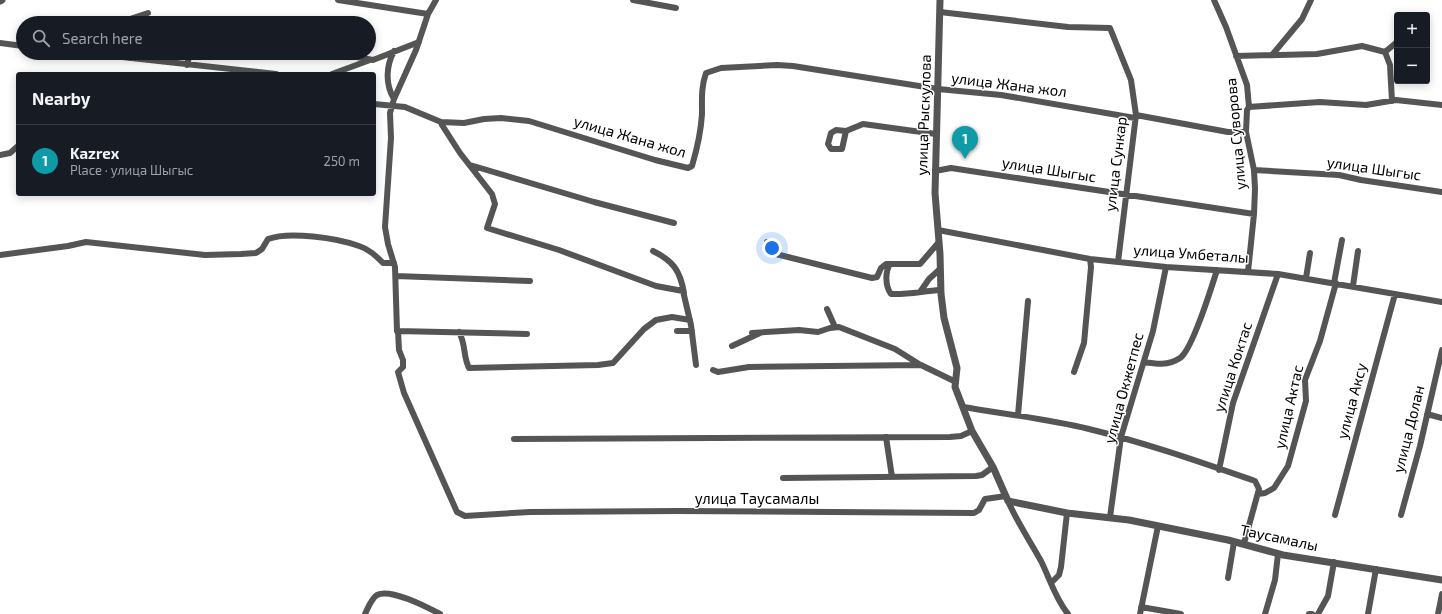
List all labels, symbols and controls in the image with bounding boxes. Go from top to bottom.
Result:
map controls [1394,12,1430,84]
button: + [1394,12,1430,48]
search box [16,16,376,60]
icon: search [30,27,52,49]
text: Search here [62,29,143,47]
button: − [1394,48,1430,84]
street label: улица Рыскулова [912,54,935,176]
street label: улица Жана жол [950,68,1068,101]
street label: улица Суворова [1221,77,1250,191]
text: Nearby [32,88,90,108]
street label: улица Жана жол [572,111,689,162]
street label: улица Сункар [1100,115,1131,212]
pin: 1 [952,126,978,159]
text: Kazrex [70,144,119,162]
street label: улица Шыгыс [1326,152,1422,185]
text: 1 [42,153,48,169]
text: 250 m [324,153,360,169]
street label: улица Шыгыс [1001,153,1098,186]
text: Place · улица Шыгыс [70,162,193,178]
your location [762,238,782,258]
street label: улица Умбеталы [1133,240,1249,267]
street label: улица Коктас [1209,319,1256,414]
street label: улица Окжетпес [1100,330,1147,446]
street label: улица Аксу [1332,361,1371,441]
street label: улица Актас [1270,363,1307,451]
street label: улица Долан [1388,383,1429,475]
street label: улица Таусамалы [695,489,819,508]
street label: Таусамалы [1238,520,1320,555]

